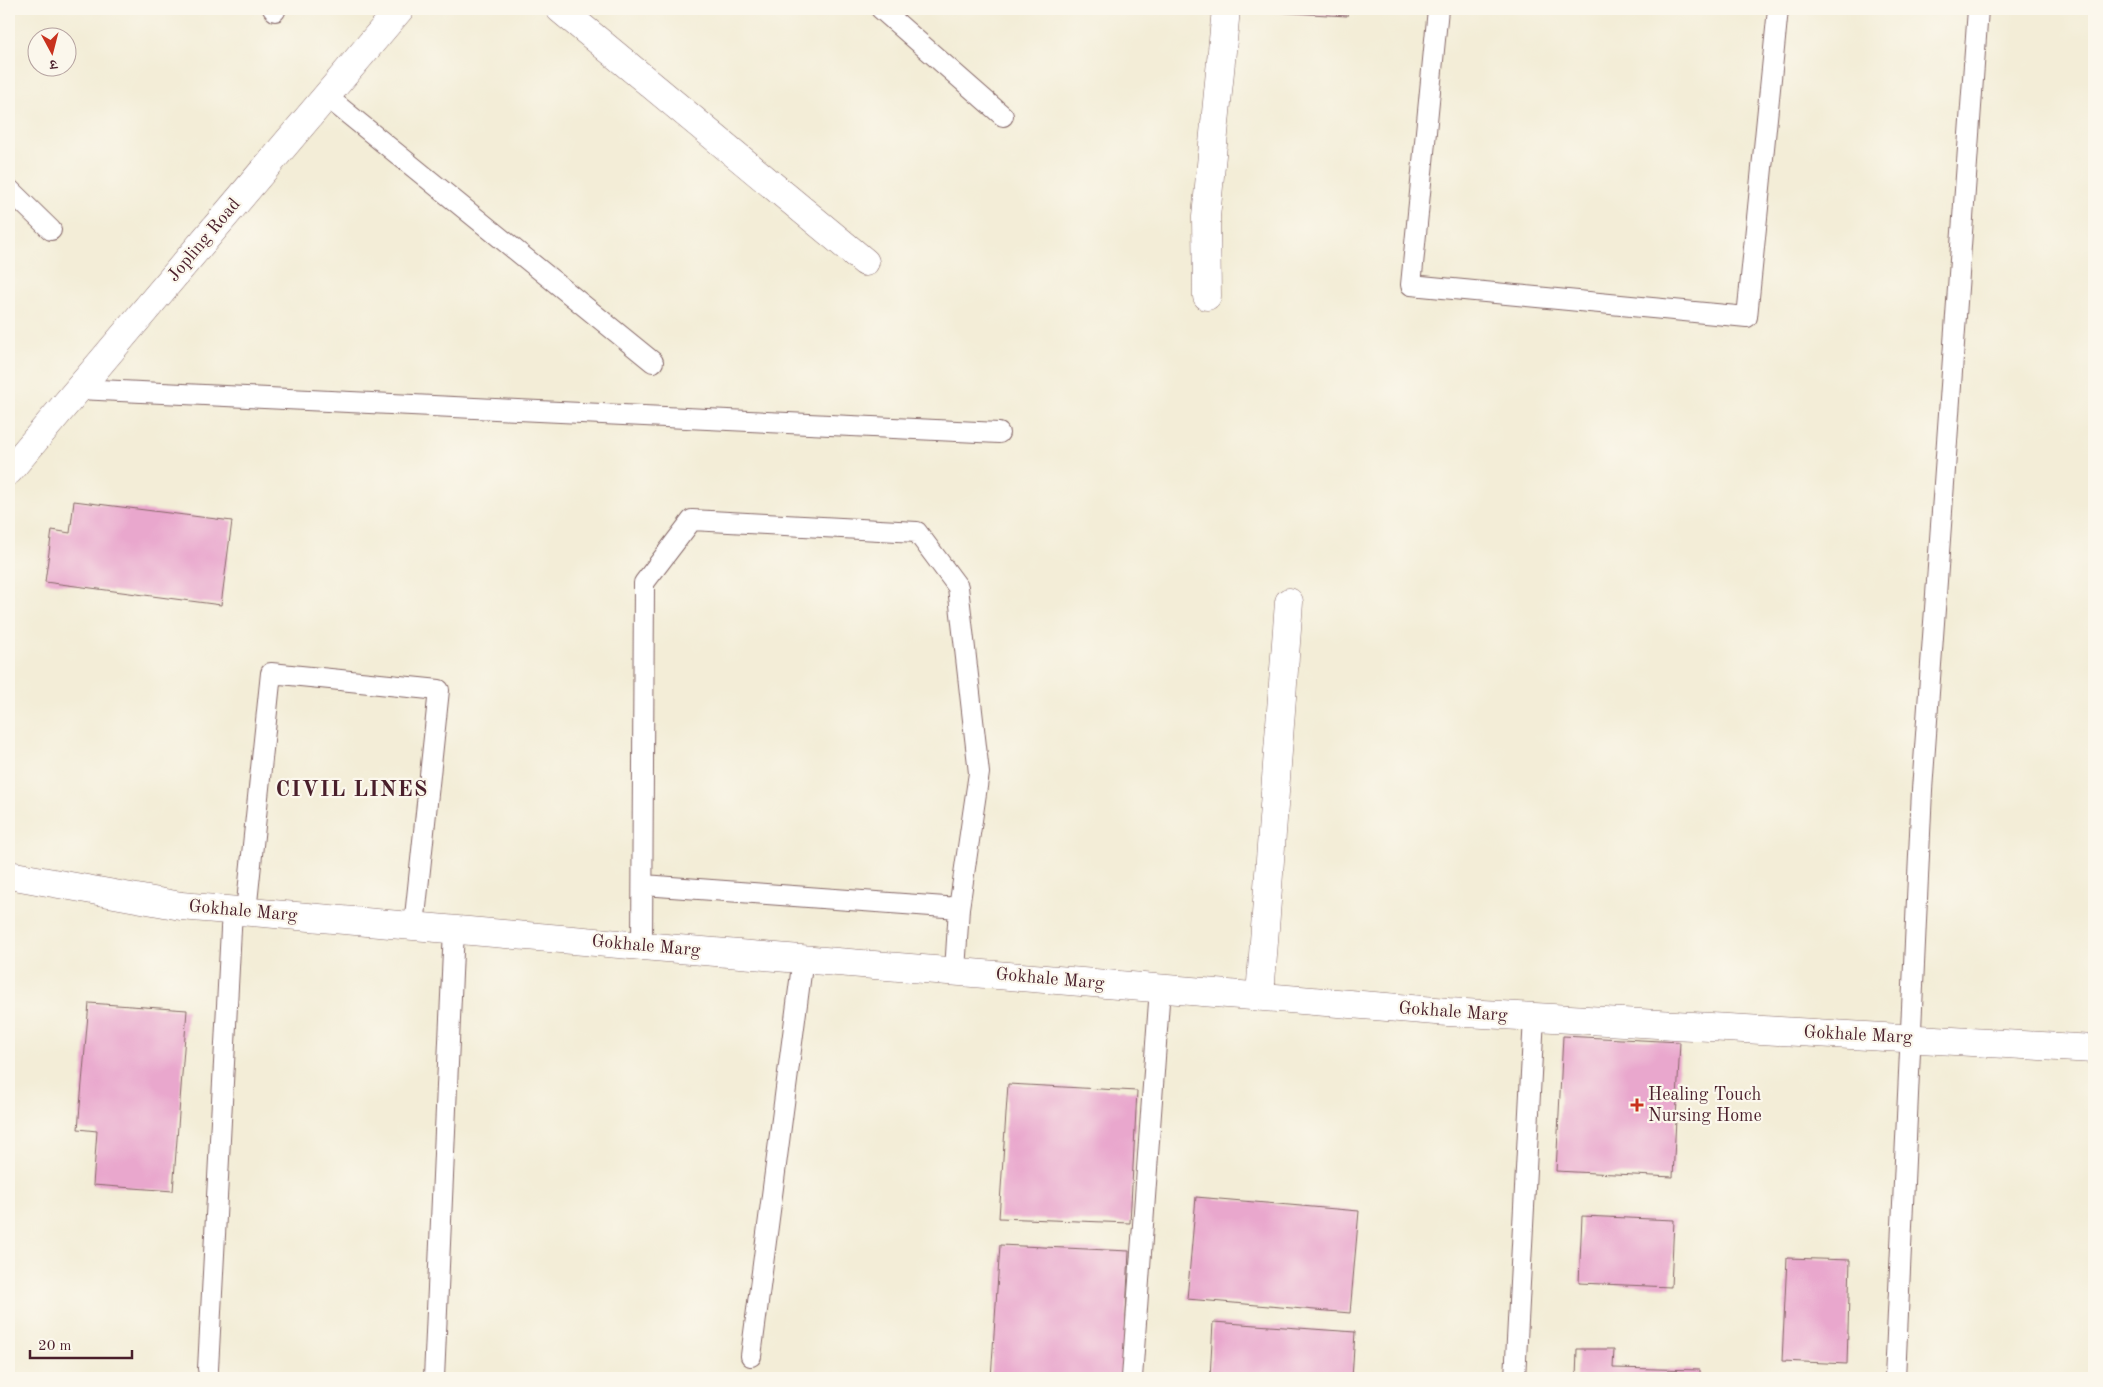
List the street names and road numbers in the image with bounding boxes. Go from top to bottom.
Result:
street label: Jopling Road [164,195,244,285]
street label: Gokhale Marg [188,897,298,925]
street label: Gokhale Marg [591,932,701,960]
street label: Gokhale Marg [995,965,1105,993]
street label: Gokhale Marg [1398,999,1508,1025]
street label: Gokhale Marg [1803,1023,1913,1047]

